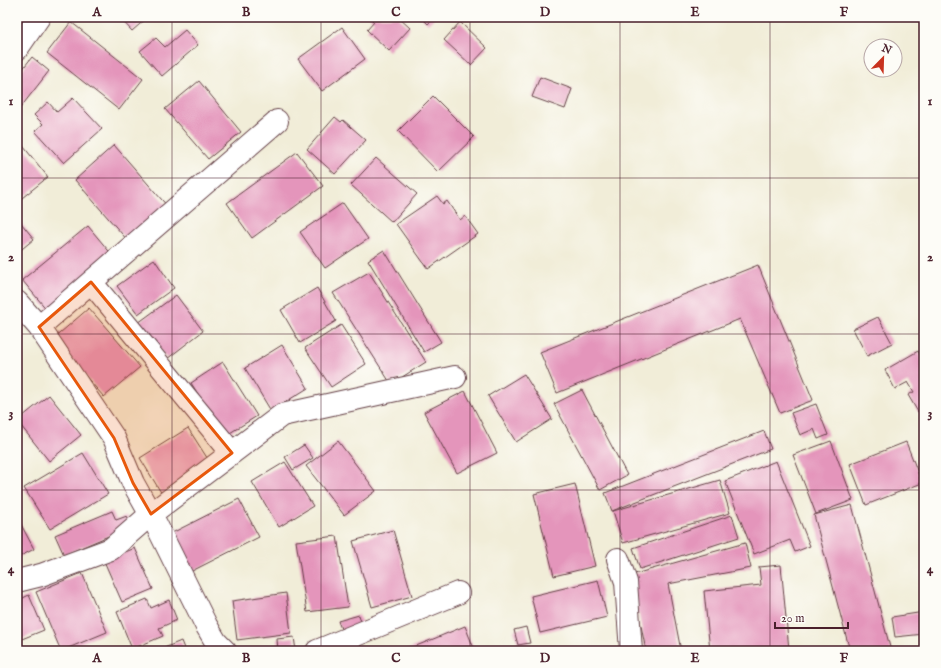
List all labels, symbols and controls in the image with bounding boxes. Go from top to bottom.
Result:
text: A [92,4,103,21]
text: B [242,4,251,21]
text: C [391,4,401,21]
text: D [540,4,551,21]
text: E [690,4,700,21]
text: F [840,4,849,21]
north arrow [863,38,903,78]
text: N [878,41,894,58]
text: 1 [9,93,14,110]
text: 1 [928,93,933,110]
text: 2 [8,249,14,266]
text: 2 [927,249,933,266]
text: 3 [9,405,14,422]
text: 3 [928,405,933,422]
text: 4 [8,561,15,578]
text: 4 [927,561,934,578]
scale bar [775,604,848,630]
text: 20 m [781,611,804,626]
text: A [92,650,103,667]
text: B [242,650,251,667]
text: C [391,650,401,667]
text: D [540,650,551,667]
text: E [690,650,700,667]
text: F [840,650,849,667]

